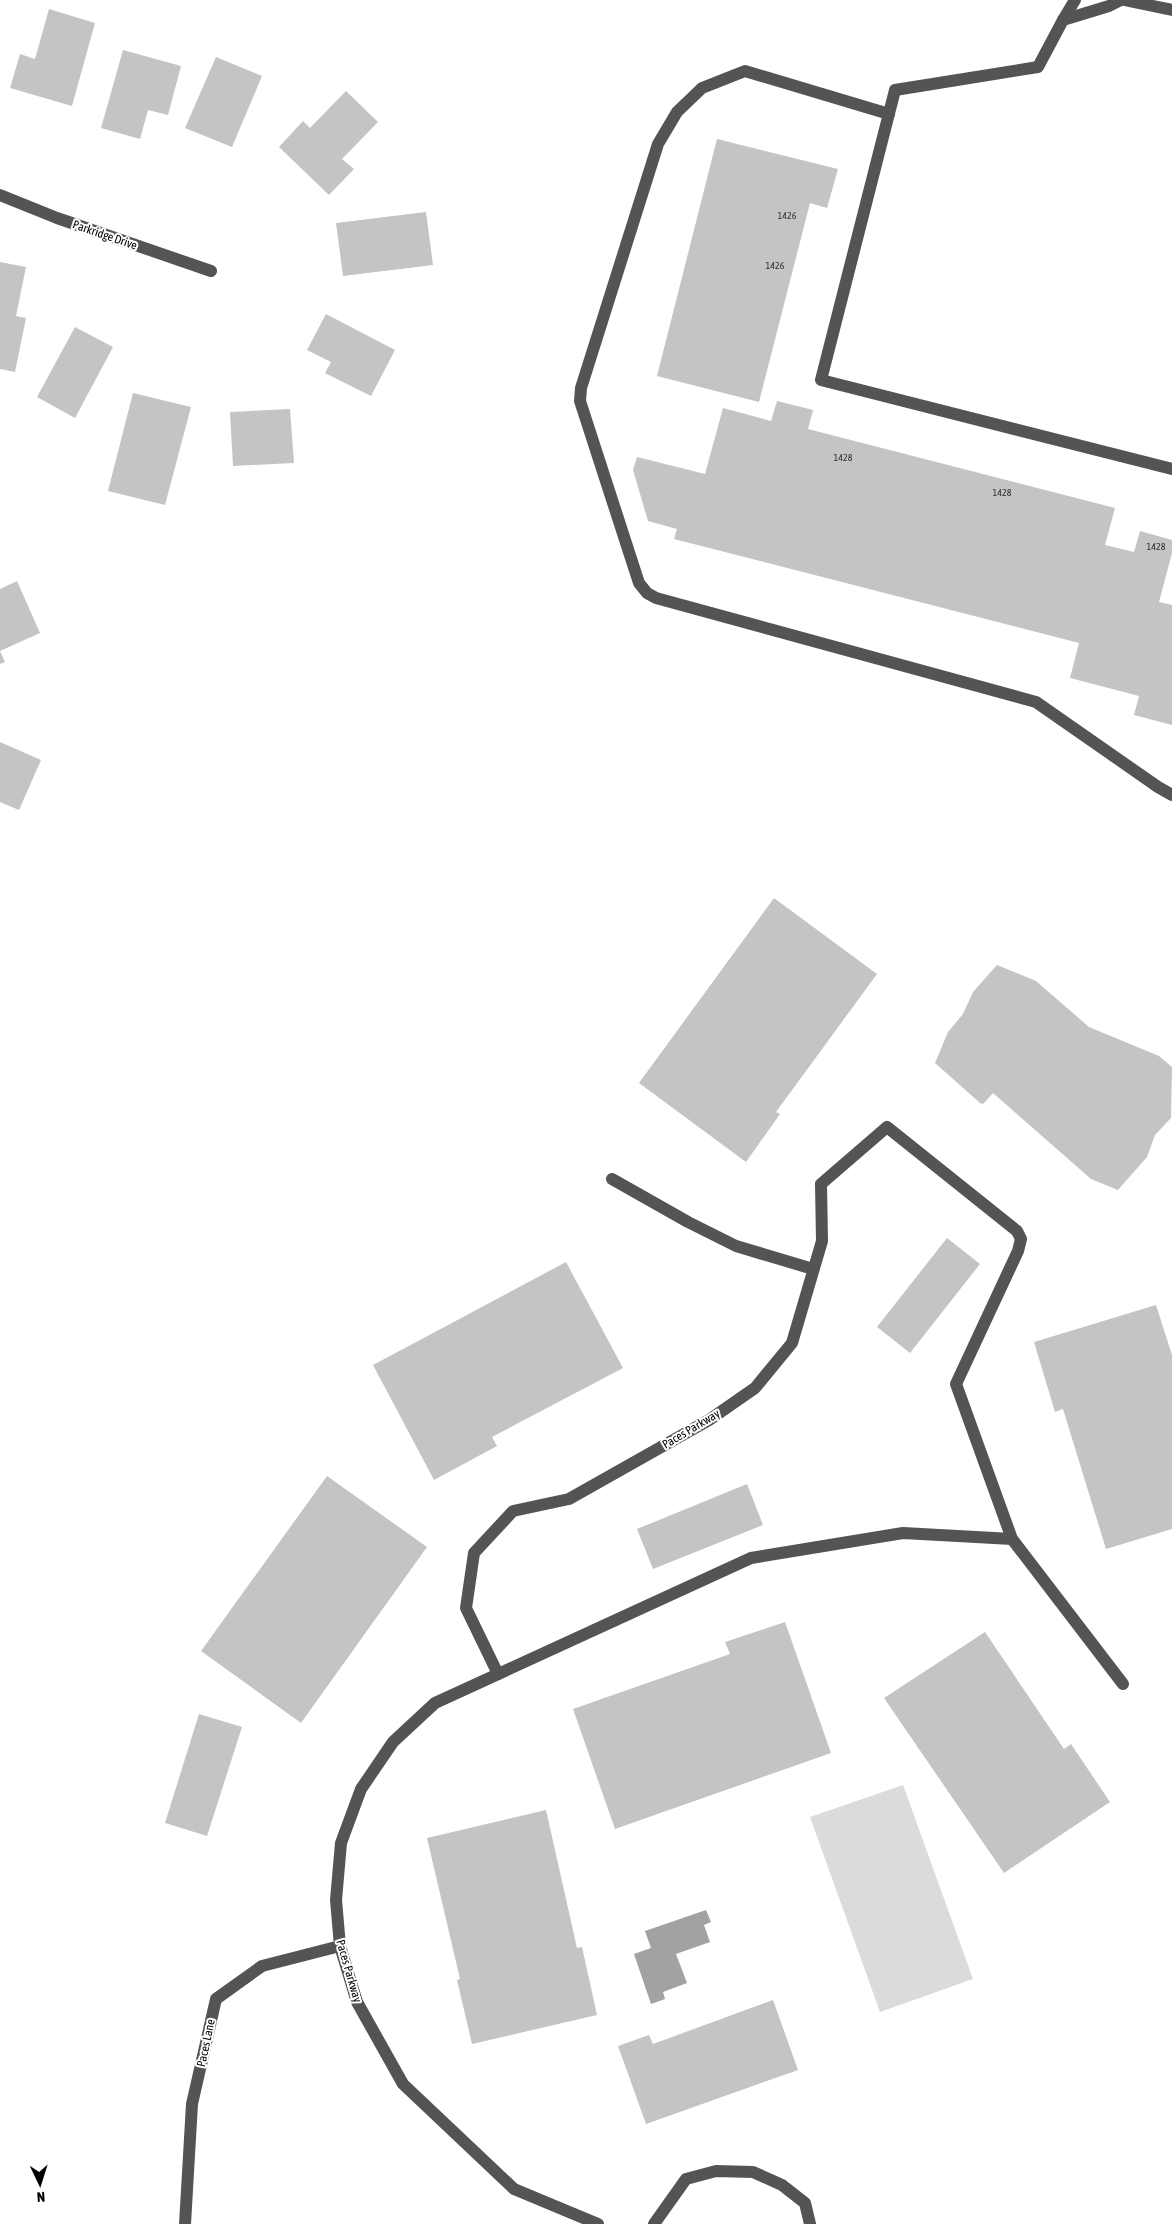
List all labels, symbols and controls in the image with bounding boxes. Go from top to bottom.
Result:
house number: 1426 [778,210,797,221]
street label: Parkridge Drive [71,217,139,253]
house number: 1426 [766,260,785,271]
house number: 1428 [834,452,853,463]
house number: 1428 [993,487,1012,498]
house number: 1428 [1147,541,1166,552]
street label: Paces Parkway [660,1406,722,1452]
street label: Paces Parkway [333,1938,365,2004]
street label: Paces Lane [194,2018,218,2068]
north arrow [15,2159,65,2209]
text: N [36,2189,46,2205]

